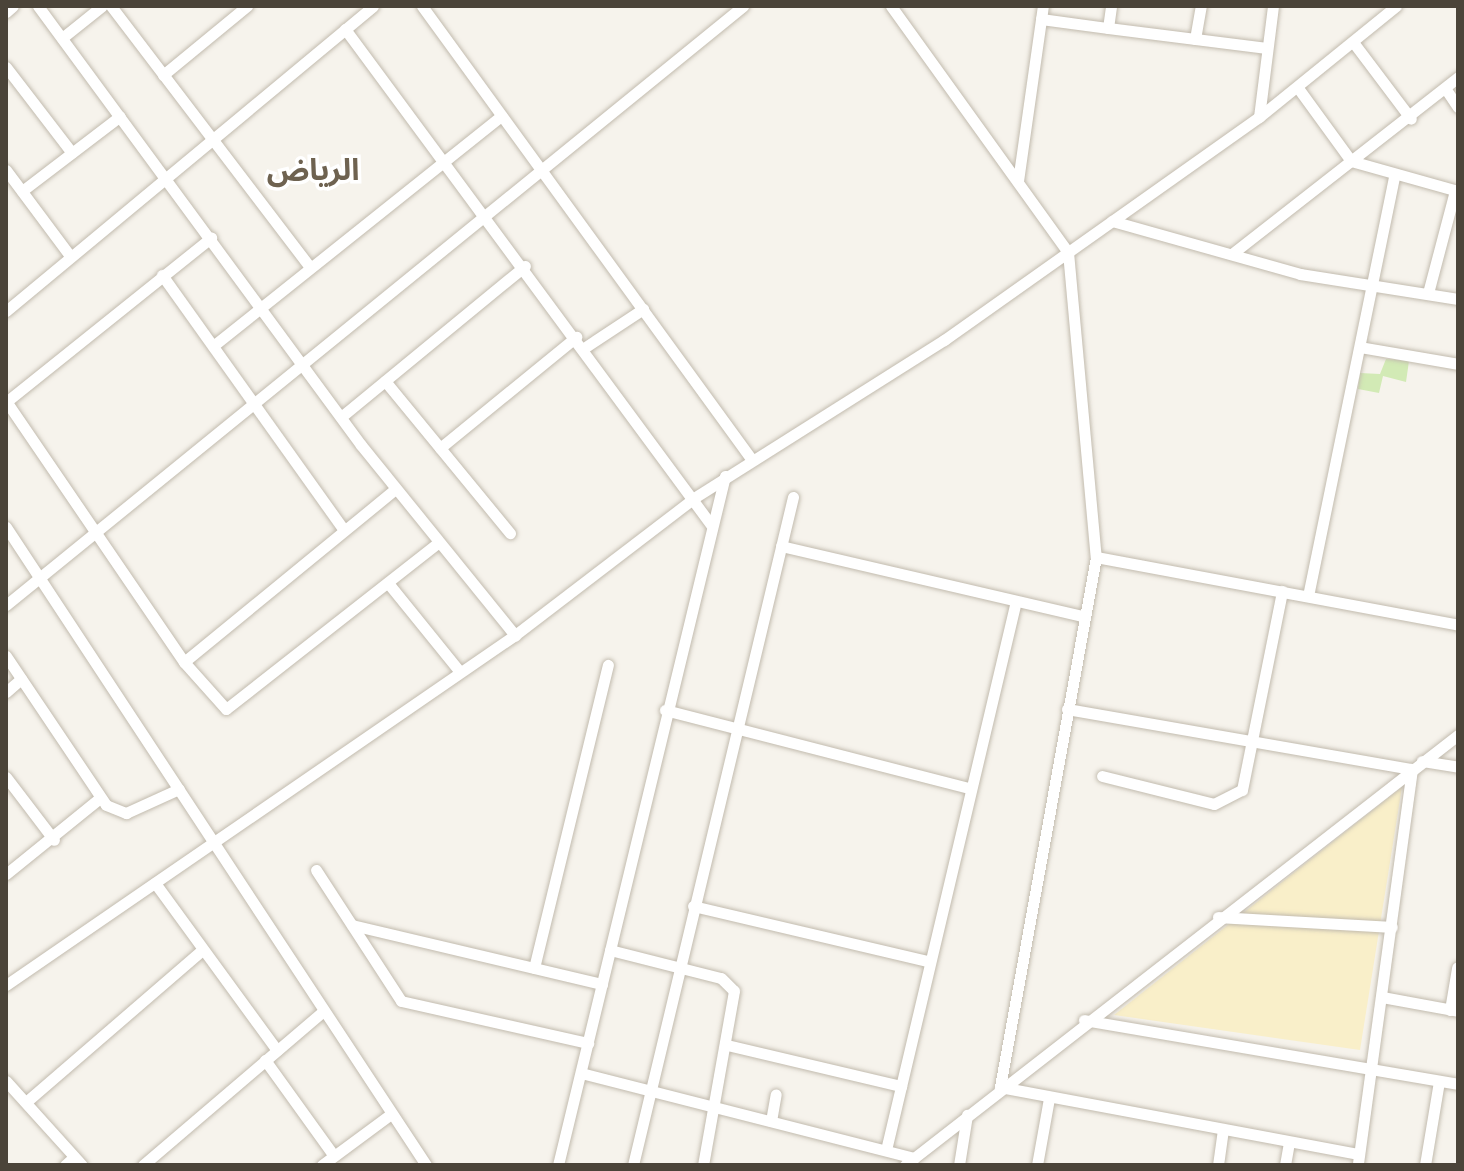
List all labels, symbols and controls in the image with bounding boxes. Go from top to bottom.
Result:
district label: الرياض [267,153,359,189]

